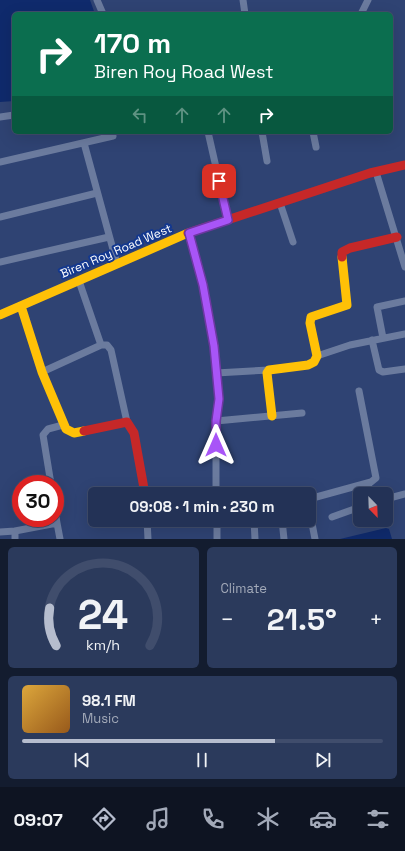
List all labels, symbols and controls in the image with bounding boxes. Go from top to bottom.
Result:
text: 170 m [94,25,171,61]
icon: right [28,28,80,80]
text: Biren Roy Road West [94,60,274,83]
icon: left [129,104,151,126]
icon: ahead [171,104,193,126]
icon: ahead [213,104,235,126]
icon: right [255,104,277,126]
pin [202,164,236,198]
icon: arrive [208,170,230,192]
street label: Biren Roy Road West [58,220,174,282]
position arrow [195,424,237,466]
speed limit sign: 30 [12,475,64,527]
north arrow [353,487,393,527]
map controls [353,487,393,527]
text: 09:08 · 1 min · 230 m [130,497,274,516]
text: Climate [221,580,267,597]
text: 24 [78,587,128,640]
text: 21.5° [267,600,337,639]
text: − [221,605,234,633]
text: + [369,605,383,633]
text: km/h [86,635,120,653]
text: 98.1 FM [82,691,136,710]
text: Music [82,710,119,727]
icon: previous [71,749,93,771]
icon: pause [191,749,213,771]
icon: next [312,749,334,771]
icon: directions [90,805,118,833]
icon: music [144,805,172,833]
icon: phone [199,805,227,833]
icon: climate [254,805,282,833]
icon: car [309,805,337,833]
icon: filters [364,805,392,833]
text: 09:07 [13,808,63,831]

